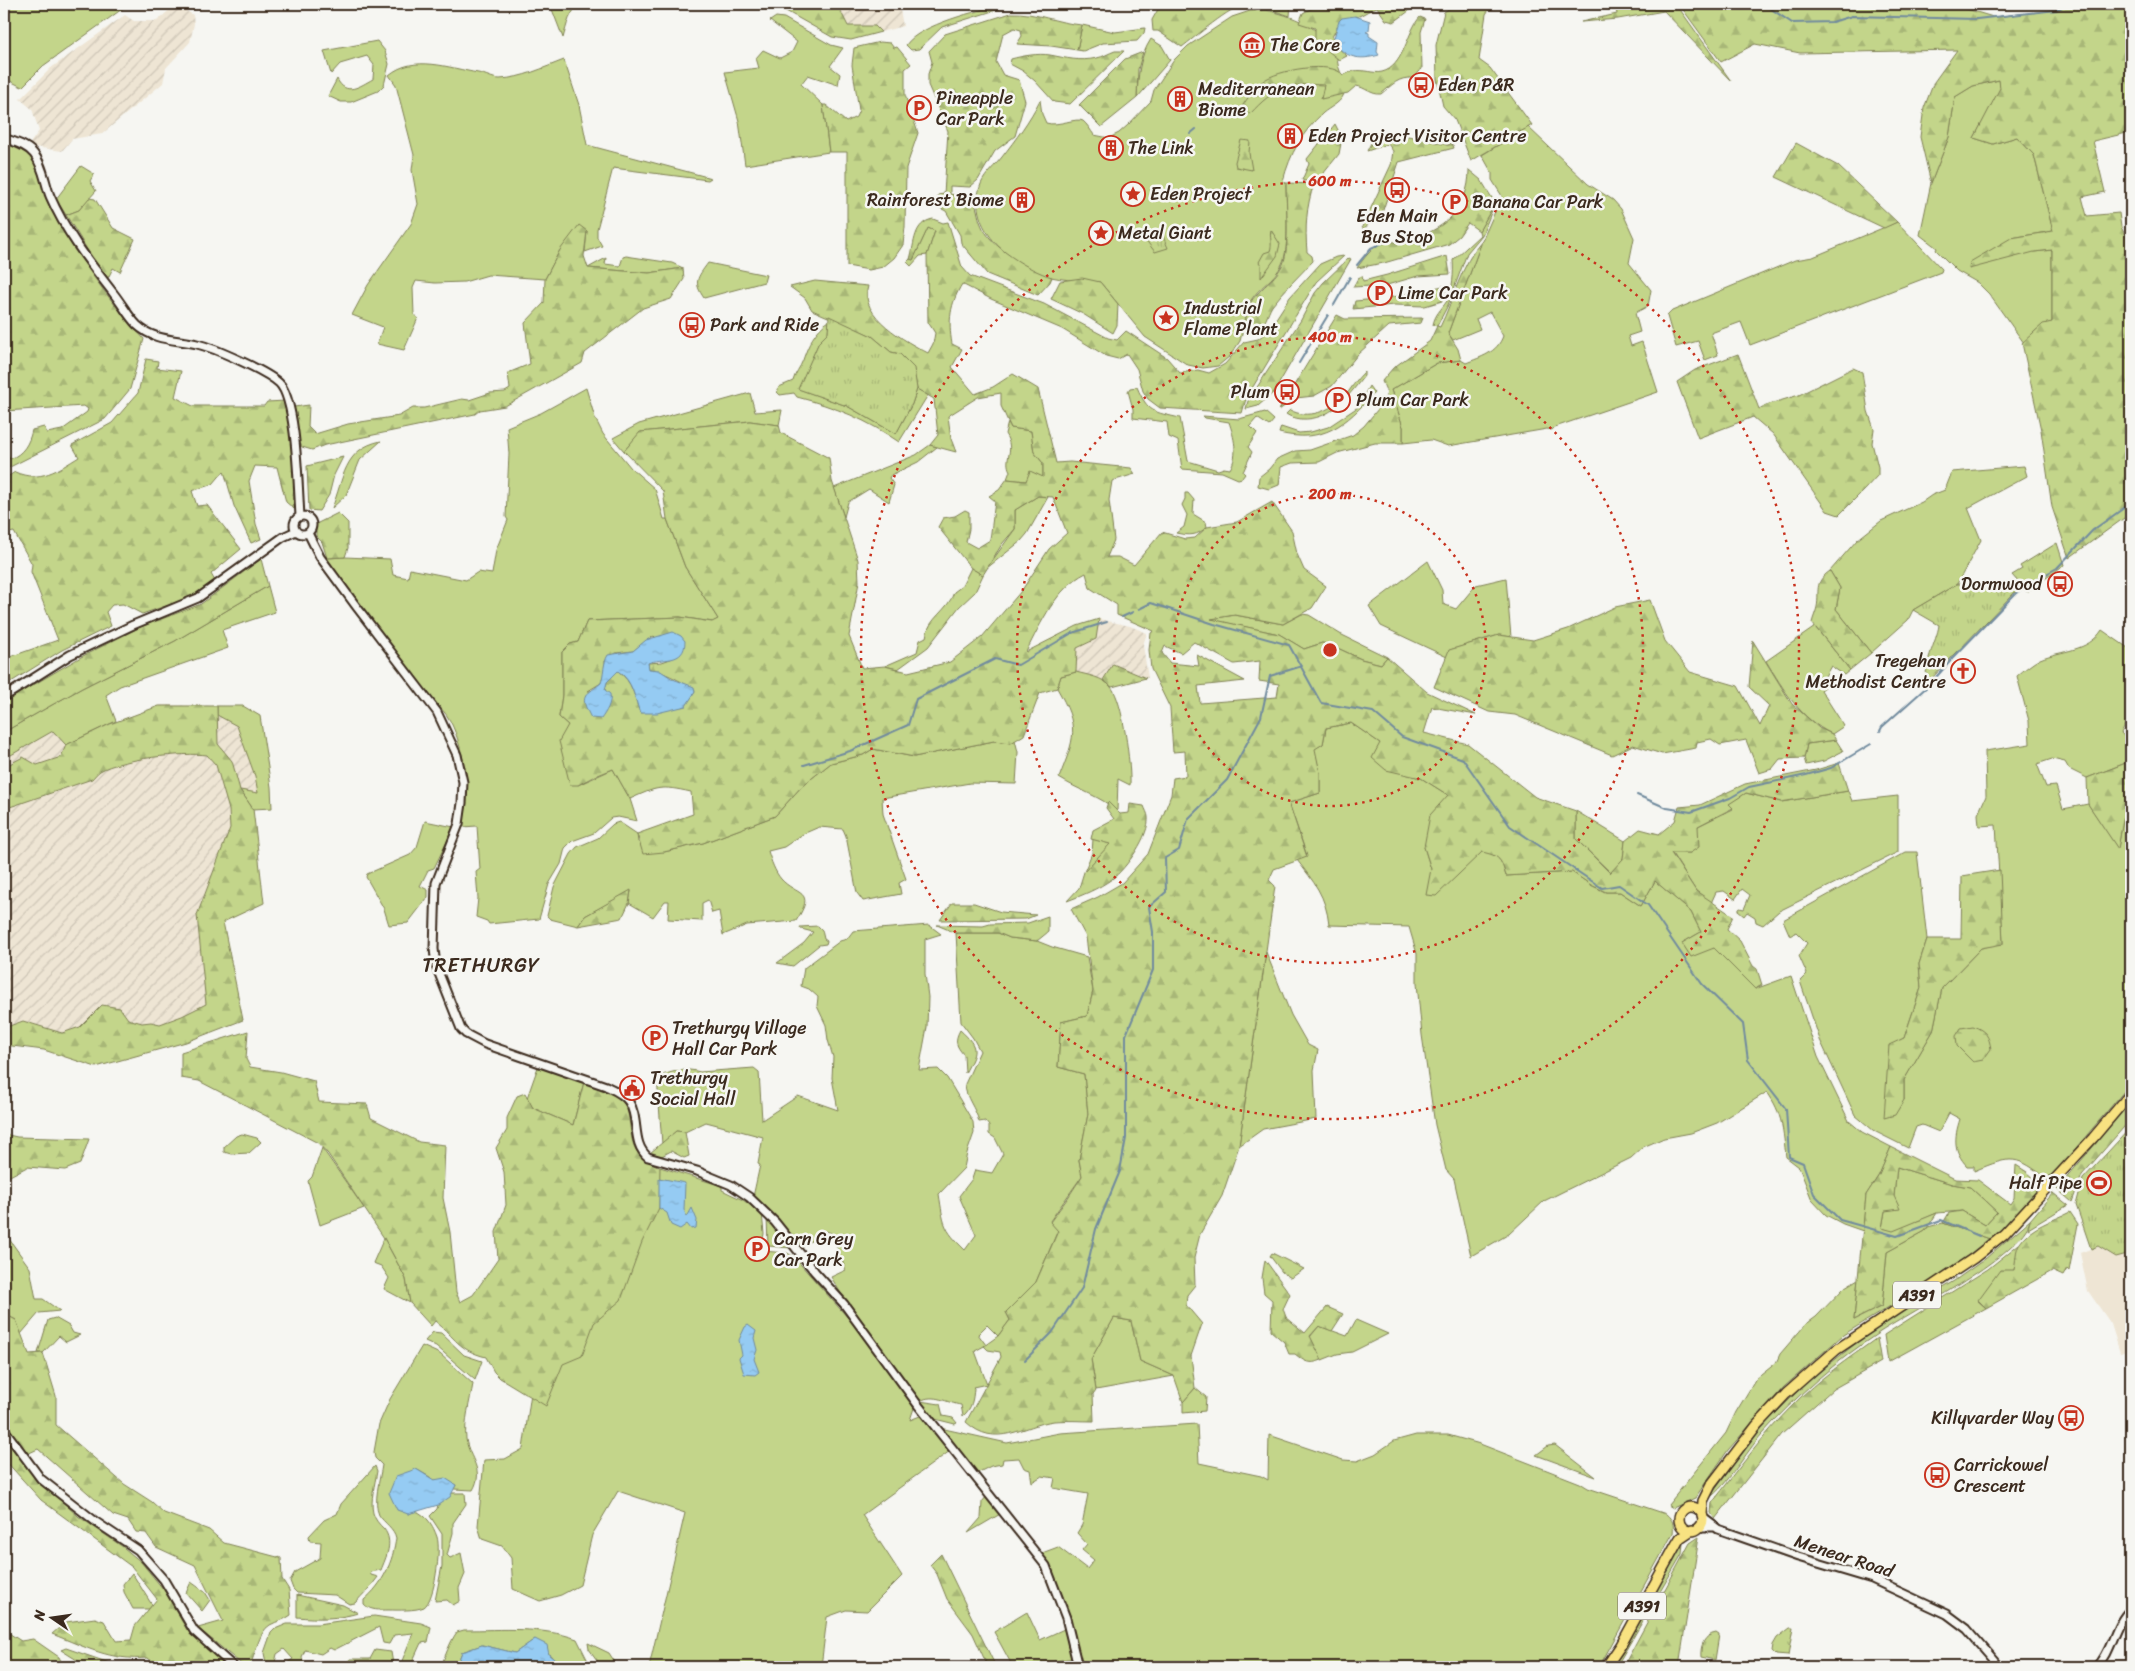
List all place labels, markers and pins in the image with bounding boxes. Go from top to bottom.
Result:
place label: The Core [1270,29,1340,61]
museum icon: The Core [1239,32,1265,58]
place label: Eden P&R [1438,69,1514,101]
bus stop icon: Eden P&R [1408,72,1434,98]
place label: Mediterranean Biome [1198,73,1315,126]
place label: Pineapple Car Park [936,82,1013,135]
building icon: Mediterranean Biome [1167,86,1193,112]
parking icon: Pineapple Car Park [906,95,932,121]
place label: Eden Project Visitor Centre [1308,120,1526,152]
building icon: Eden Project Visitor Centre [1277,123,1303,149]
place label: The Link [1128,132,1194,164]
building icon: The Link [1098,135,1124,161]
bus stop icon: Eden Main Bus Stop [1384,177,1410,203]
place label: Eden Project [1150,178,1252,210]
place icon: Eden Project [1120,181,1146,207]
place label: Rainforest Biome [867,184,1004,216]
place label: Banana Car Park [1472,186,1604,218]
building icon: Rainforest Biome [1009,187,1035,213]
parking icon: Banana Car Park [1442,189,1468,215]
place label: Eden Main Bus Stop [1356,200,1438,253]
place label: Metal Giant [1118,217,1212,249]
place icon: Metal Giant [1088,220,1114,246]
place label: Lime Car Park [1398,277,1508,309]
parking icon: Lime Car Park [1367,280,1393,306]
place label: Industrial Flame Plant [1183,292,1278,345]
place icon: Industrial Flame Plant [1153,305,1179,331]
place label: Park and Ride [710,309,819,341]
bus stop icon: Park and Ride [679,312,705,338]
place label: Plum [1230,376,1270,408]
bus stop icon: Plum [1274,379,1300,405]
place label: Plum Car Park [1356,384,1469,416]
parking icon: Plum Car Park [1325,387,1351,413]
place label: Dormwood [1961,568,2044,600]
bus stop icon: Dormwood [2047,571,2073,597]
centre of rings [1321,641,1339,659]
place label: Tregehan Methodist Centre [1806,645,1946,698]
church icon: Tregehan Methodist Centre [1950,658,1976,684]
place label: Trethurgy Village Hall Car Park [672,1012,807,1065]
parking icon: Trethurgy Village Hall Car Park [642,1025,668,1051]
place label: Trethurgy Social Hall [650,1062,736,1115]
public building icon: Trethurgy Social Hall [619,1075,645,1101]
place label: Half Pipe [2009,1167,2082,1199]
sports icon: Half Pipe [2086,1170,2112,1196]
place label: Carn Grey Car Park [774,1223,854,1276]
parking icon: Carn Grey Car Park [744,1236,770,1262]
place label: Killyvarder Way [1931,1402,2055,1434]
bus stop icon: Killyvarder Way [2058,1405,2084,1431]
place label: Carrickowel Crescent [1954,1449,2049,1502]
bus stop icon: Carrickowel Crescent [1924,1462,1950,1488]

